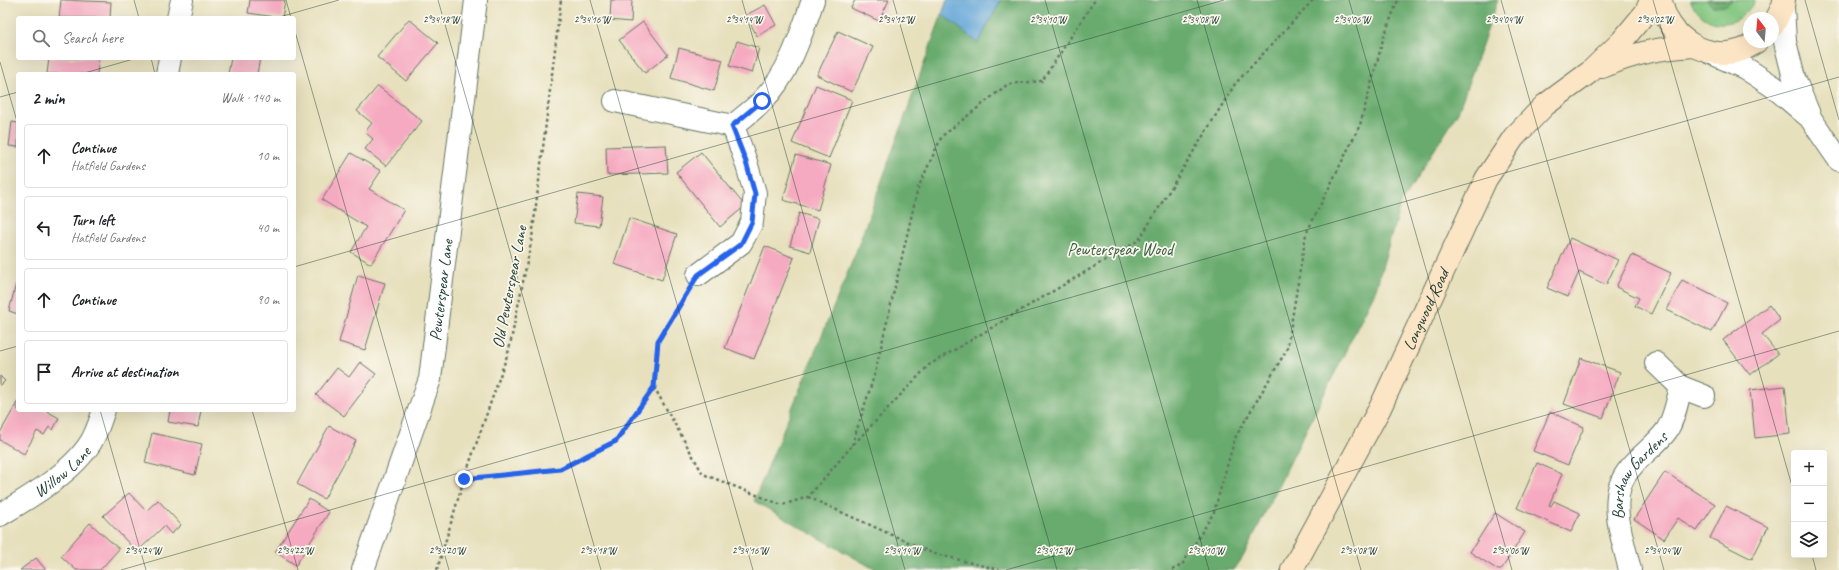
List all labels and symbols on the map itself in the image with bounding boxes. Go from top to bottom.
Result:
north arrow [1743,12,1779,48]
text: 2°34'18"W [423,13,461,26]
text: 2°34'16"W [574,13,612,26]
text: 2°34'14"W [726,13,764,26]
text: 2°34'12"W [878,13,916,26]
text: 2°34'10"W [1030,13,1068,26]
text: 2°34'08"W [1182,13,1220,26]
text: 2°34'06"W [1334,13,1372,26]
text: 2°34'04"W [1486,13,1524,26]
text: 2°34'02"W [1637,13,1675,26]
route start [753,92,771,110]
street label: Old Pewterspear Lane [487,223,532,350]
street label: Pewterspear Lane [425,237,458,342]
park label: Pewterspear Wood [1067,239,1175,260]
street label: Longwood Road [1398,263,1455,354]
street label: Barshaw Gardens [1607,427,1673,521]
street label: Willow Lane [30,441,96,502]
route end [455,470,473,488]
text: 2°34'24"W [125,544,163,557]
text: 2°34'22"W [277,544,315,557]
text: 2°34'20"W [429,544,467,557]
text: 2°34'18"W [580,544,618,557]
text: 2°34'16"W [732,544,770,557]
text: 2°34'14"W [884,544,922,557]
text: 2°34'12"W [1036,544,1074,557]
text: 2°34'10"W [1188,544,1226,557]
text: 2°34'08"W [1340,544,1378,557]
text: 2°34'06"W [1492,544,1530,557]
text: 2°34'04"W [1644,544,1682,557]

